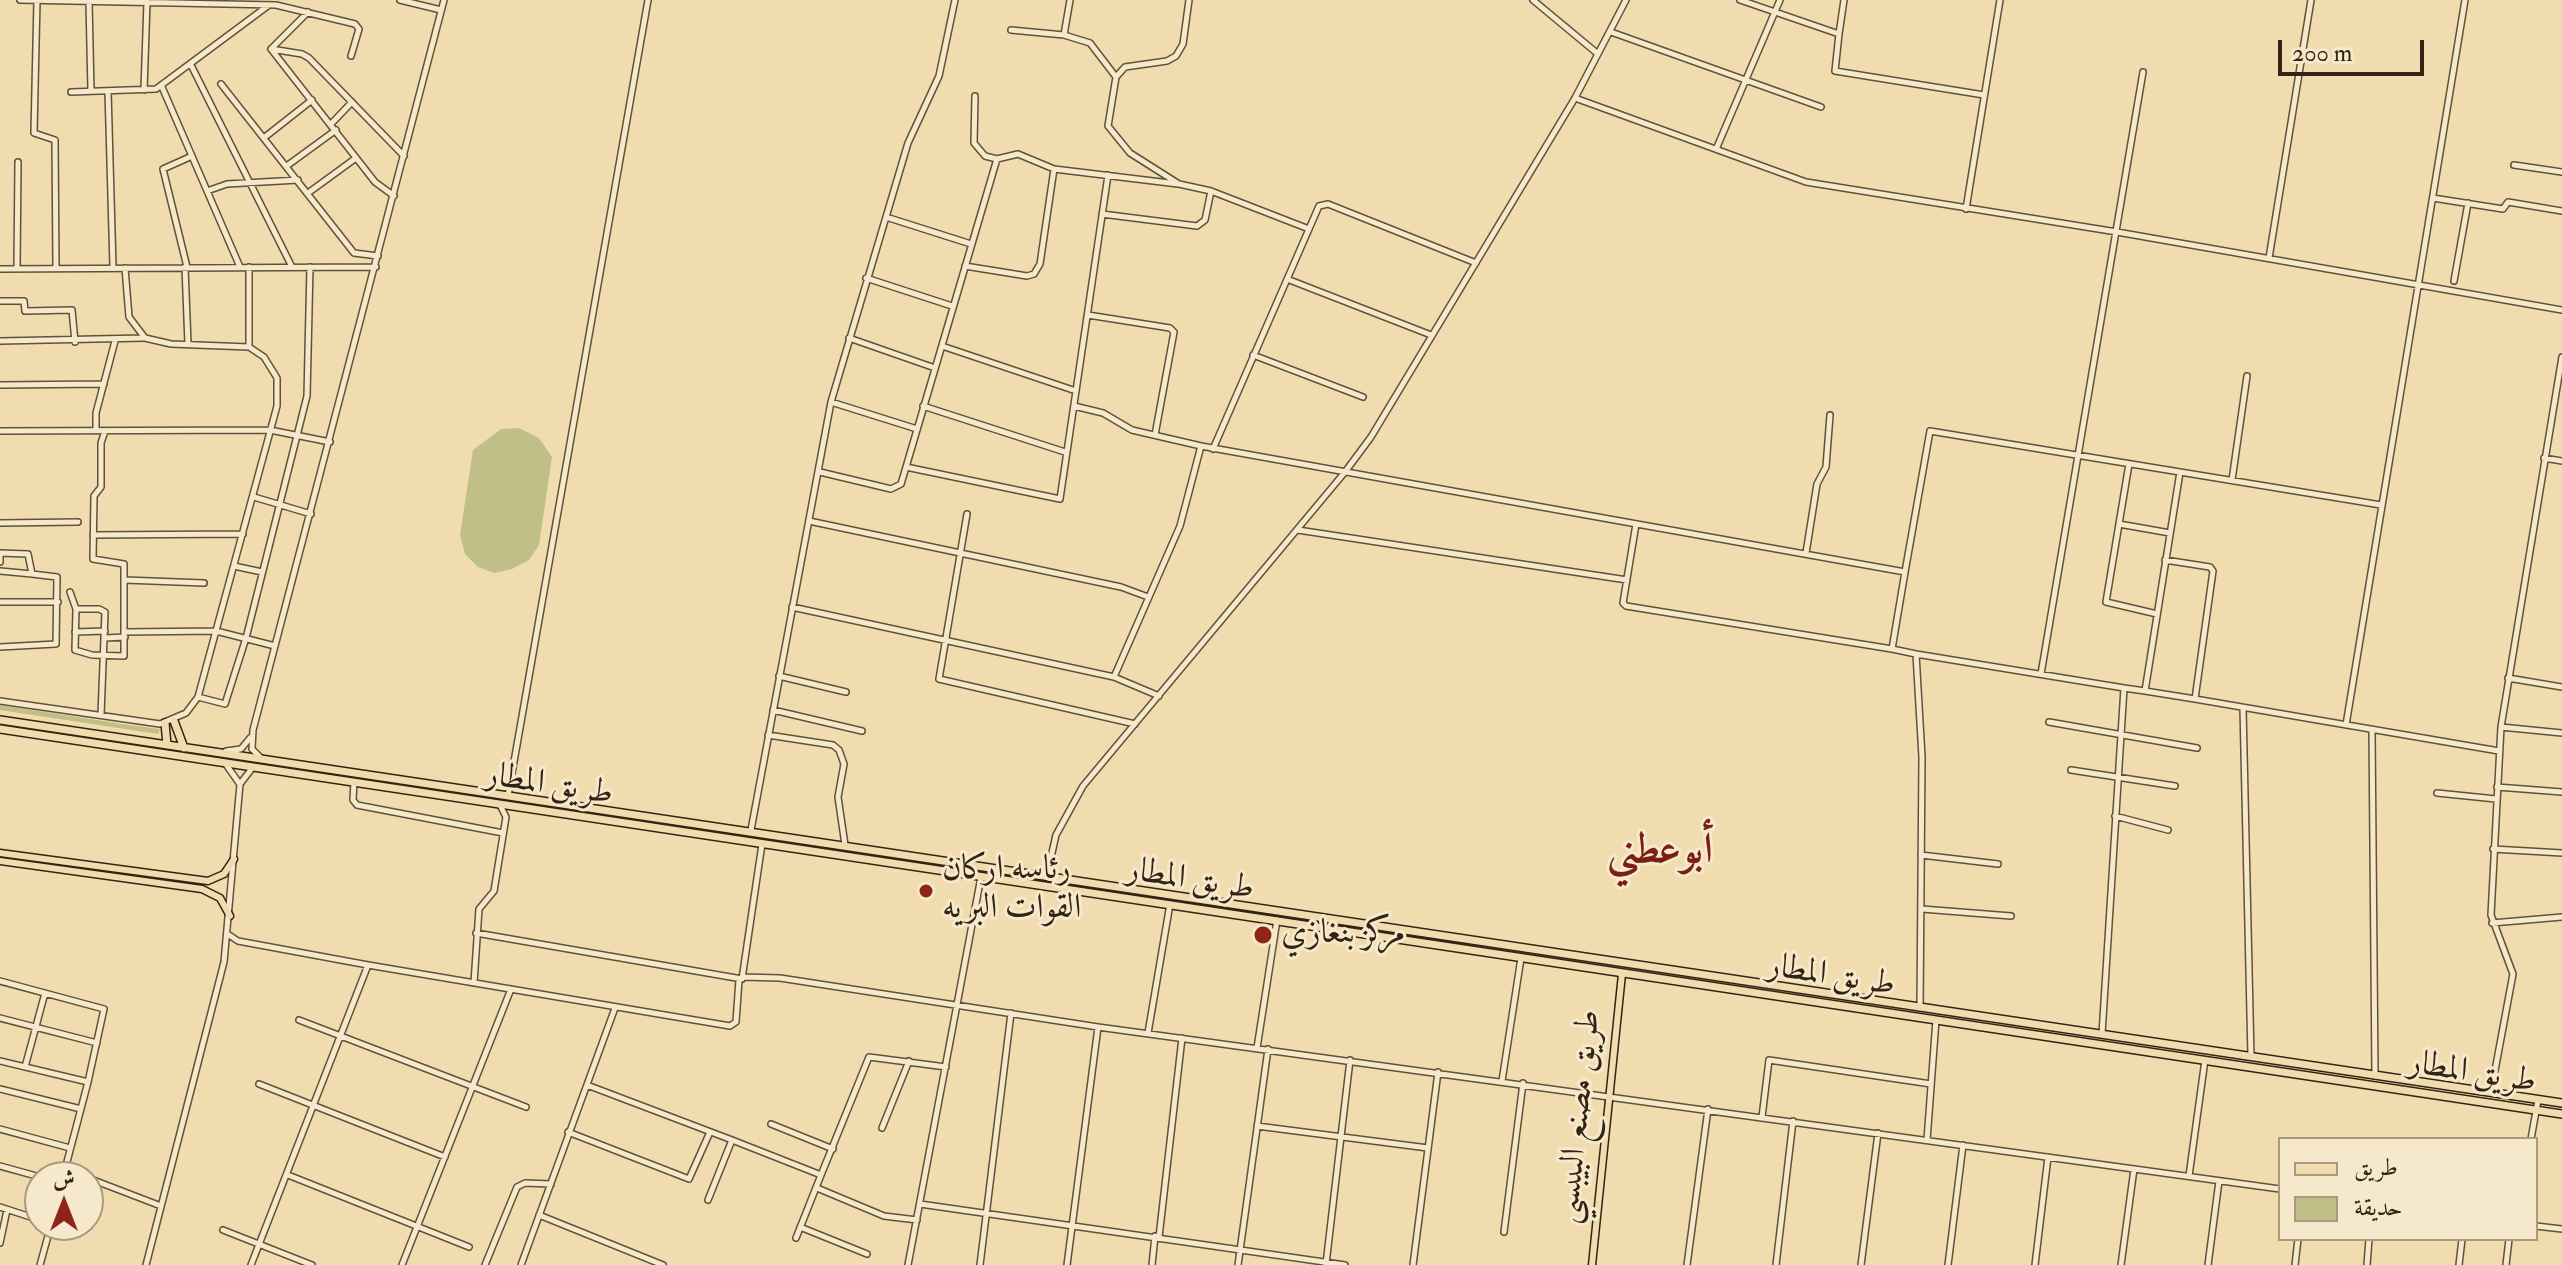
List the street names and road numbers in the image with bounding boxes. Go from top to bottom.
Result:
street label: طريق المطار [482,756,616,816]
street label: طريق المطار [1123,851,1257,911]
street label: طريق المطار [1764,947,1898,1007]
street label: طريق مصنع البيبسي [1548,1008,1612,1226]
street label: طريق المطار [2405,1044,2539,1104]

